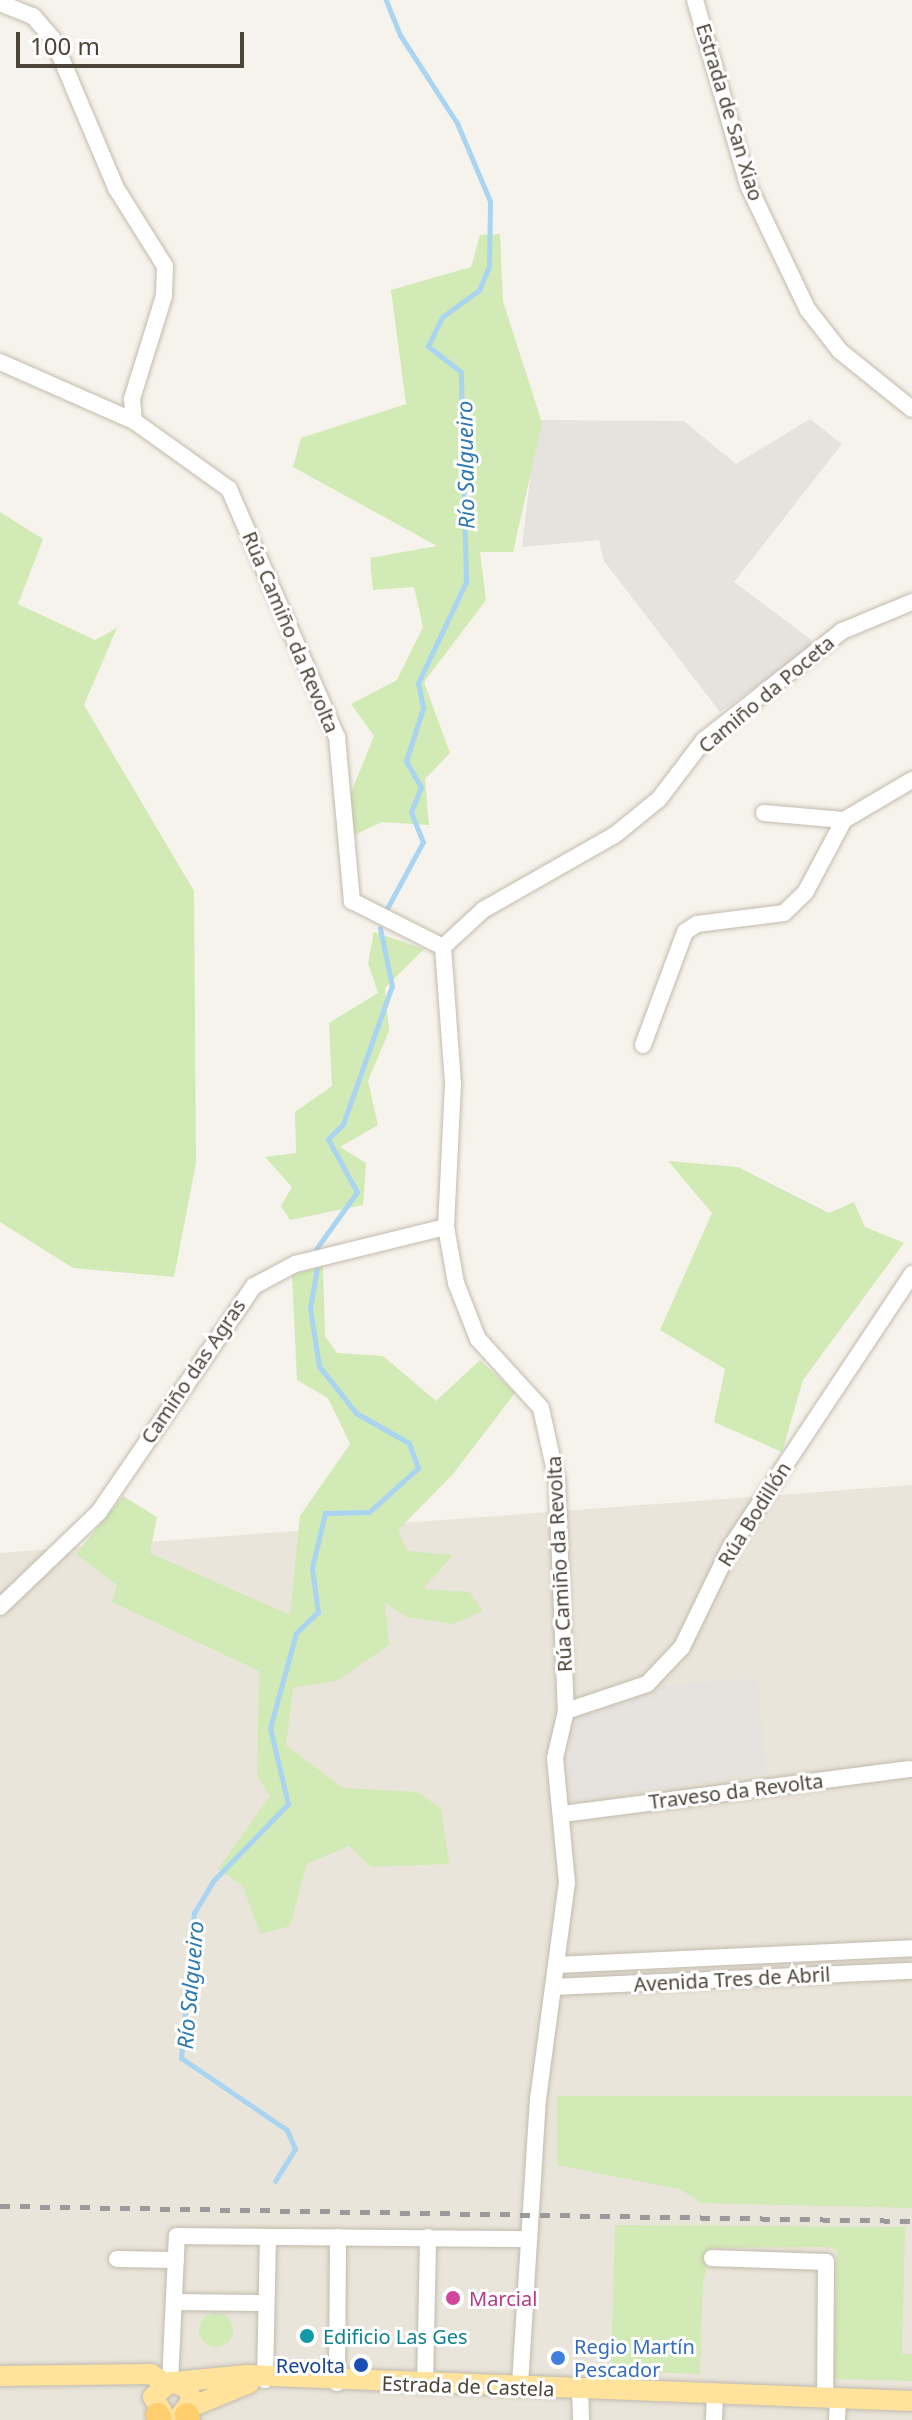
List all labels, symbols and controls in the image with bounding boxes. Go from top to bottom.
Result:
scale bar [20,16,248,66]
street label: Estrada de San Xiao [692,20,768,204]
text: 100 m [30,29,100,62]
water label: Río Salgueiro [451,401,479,529]
street label: Rúa Camiño da Revolta [238,528,344,736]
street label: Camiño da Poceta [693,630,839,758]
street label: Camiño das Agras [136,1294,250,1448]
street label: Rúa Camiño da Revolta [541,1455,577,1673]
street label: Rúa Bodillón [712,1457,796,1571]
street label: Traveso da Revolta [647,1768,825,1814]
water label: Río Salgueiro [171,1920,209,2050]
street label: Avenida Tres de Abril [633,1962,831,1996]
place label: Marcial [469,2286,537,2310]
marker: Marcial [444,2289,462,2307]
place label: Edificio Las Ges [323,2324,468,2348]
marker: Edificio Las Ges [298,2327,316,2345]
place label: Regio Martín Pescador [574,2334,695,2381]
marker: Regio Martín Pescador [549,2349,567,2367]
place label: Revolta [276,2353,345,2377]
marker: Revolta [352,2356,370,2374]
street label: Estrada de Castela [381,2371,555,2401]

